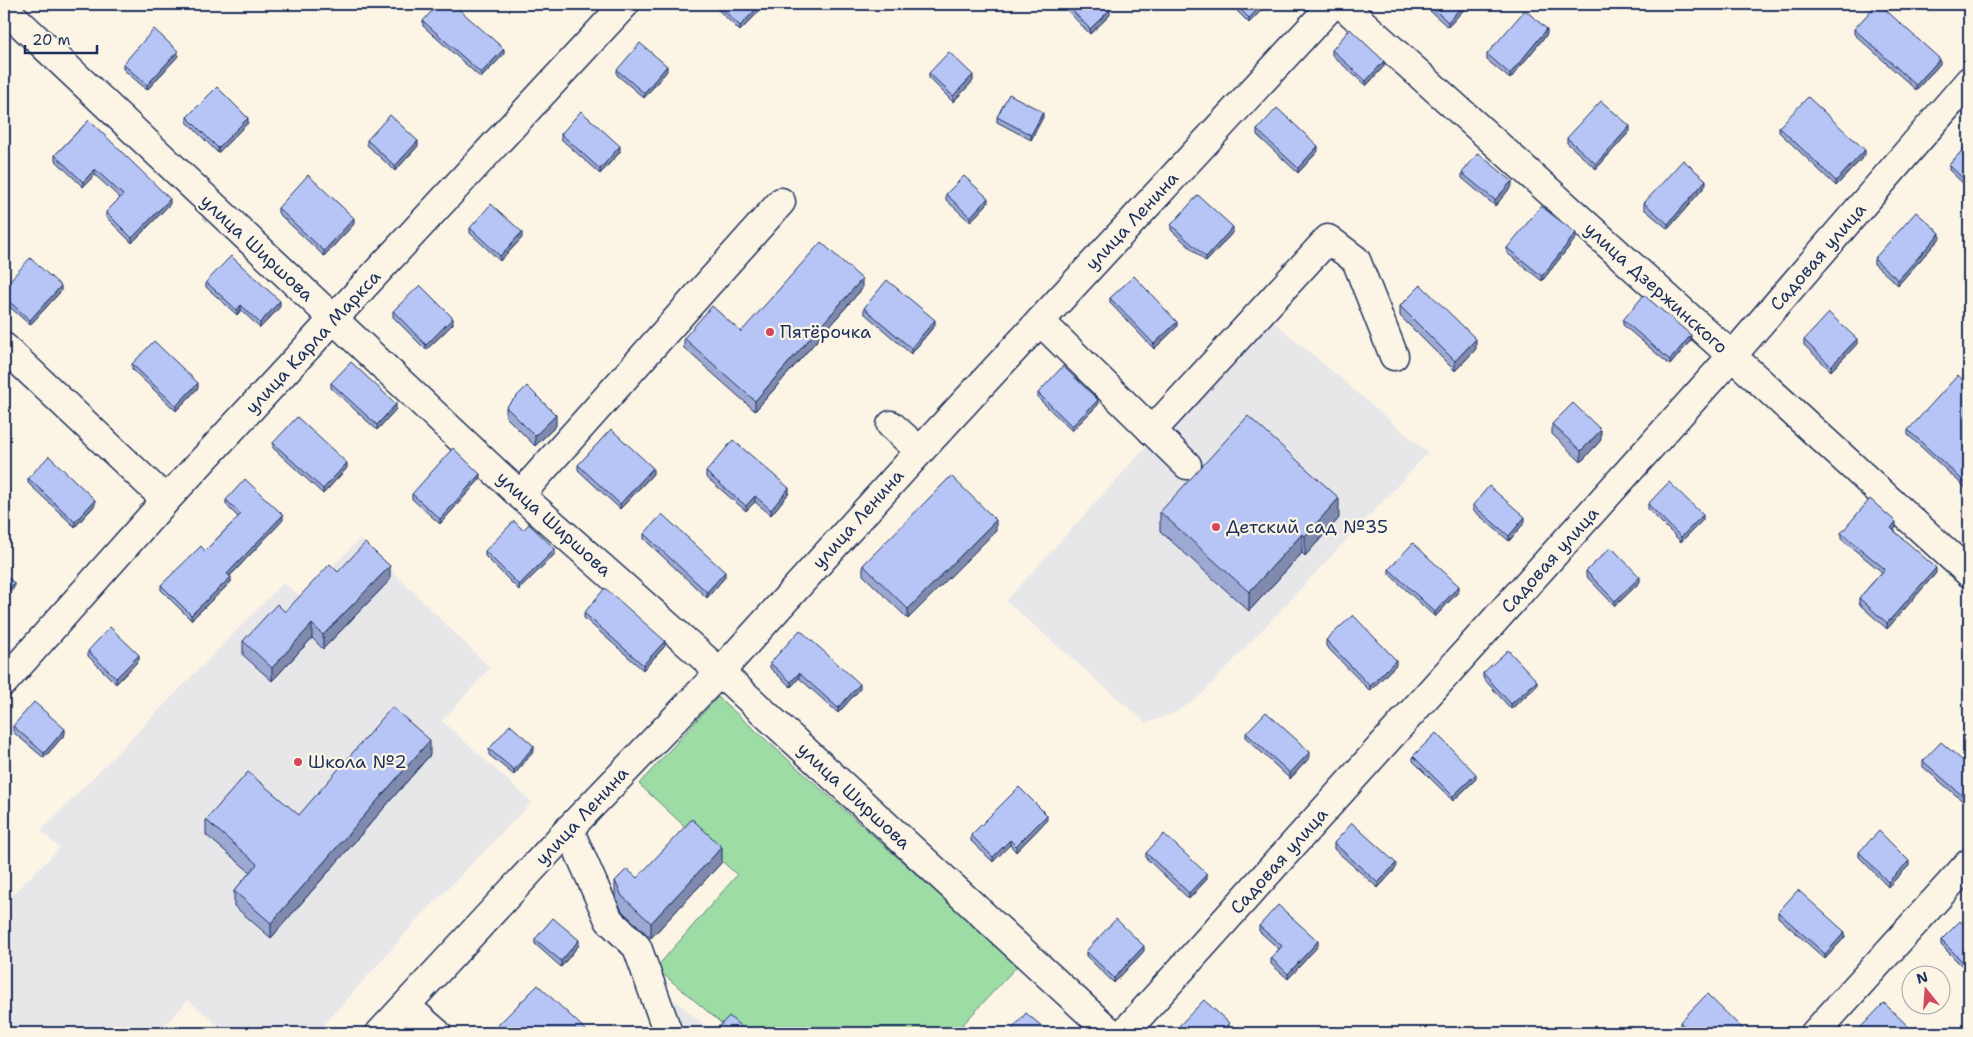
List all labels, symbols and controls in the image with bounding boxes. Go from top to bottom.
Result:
scale bar [25,22,98,54]
text: 20 m [32,30,71,50]
street label: улица Ленина [1080,167,1184,275]
street label: улица Ширшова [195,189,319,307]
street label: Садовая улица [1765,198,1871,316]
street label: улица Дзержинского [1579,217,1733,359]
street label: улица Карла Маркса [240,265,386,419]
place label: Пятёрочка [780,320,871,344]
marker: Пятёрочка [764,326,776,338]
street label: улица Ленина [807,464,909,574]
street label: улица Ширшова [491,466,617,582]
street label: Садовая улица [1496,502,1604,618]
place label: Детский сад №35 [1226,515,1388,539]
marker: Детский сад №35 [1210,521,1222,533]
street label: улица Ширшова [792,737,916,855]
place label: Школа №2 [308,750,407,774]
marker: Школа №2 [292,756,304,768]
street label: улица Ленина [530,762,634,870]
street label: Садовая улица [1225,803,1333,919]
north arrow [1900,964,1950,1014]
text: N [1914,967,1930,988]

